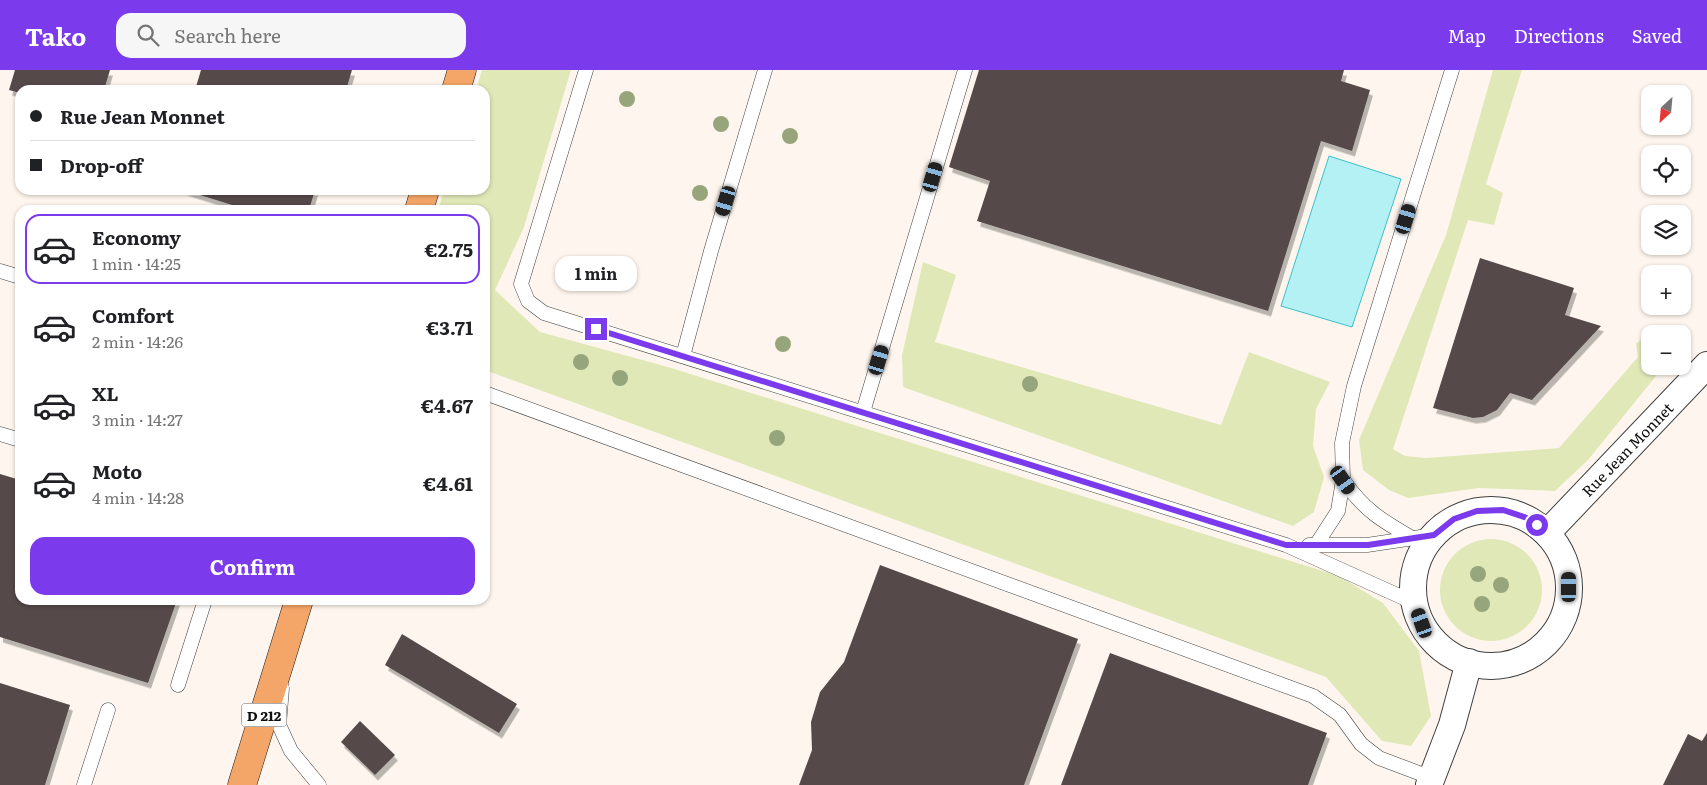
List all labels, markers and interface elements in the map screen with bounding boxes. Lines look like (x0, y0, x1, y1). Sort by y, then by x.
search box (116, 13, 466, 58)
text: Tako (25, 18, 86, 53)
icon: search (134, 21, 162, 49)
text: Search here (174, 21, 281, 49)
text: Map (1448, 22, 1486, 49)
text: Directions (1514, 22, 1604, 49)
text: Saved (1632, 22, 1682, 49)
north arrow (1641, 85, 1691, 135)
map controls (1641, 85, 1691, 375)
text: Rue Jean Monnet (60, 102, 225, 130)
button: locate (1641, 145, 1691, 195)
text: Drop-off (60, 151, 143, 179)
car (921, 161, 944, 193)
car (714, 184, 737, 218)
car (1394, 202, 1417, 236)
button: layers (1641, 205, 1691, 255)
text: Economy (92, 223, 181, 251)
icon: car (32, 227, 77, 272)
text: €2.75 (424, 235, 473, 263)
text: 1 min · 14:25 (92, 251, 181, 275)
callout: 1 min (555, 256, 637, 292)
text: 1 min (575, 261, 617, 285)
button: + (1641, 265, 1691, 315)
text: Comfort (92, 301, 174, 329)
icon: car (32, 305, 77, 350)
text: €3.71 (426, 313, 473, 341)
route end (585, 318, 607, 340)
button: − (1641, 325, 1691, 375)
text: 2 min · 14:26 (92, 329, 183, 353)
car (867, 343, 890, 377)
text: XL (92, 379, 119, 407)
icon: car (32, 383, 77, 428)
text: €4.67 (421, 391, 473, 419)
street label: Rue Jean Monnet (1576, 397, 1678, 501)
text: 3 min · 14:27 (92, 407, 183, 431)
text: Moto (92, 457, 142, 485)
icon: car (32, 461, 77, 506)
car (1328, 463, 1357, 497)
text: €4.61 (423, 469, 473, 497)
text: 4 min · 14:28 (92, 485, 184, 509)
route start (1526, 514, 1548, 536)
button: Confirm (30, 537, 475, 595)
car (1561, 572, 1576, 602)
car (1409, 606, 1434, 640)
road number: D 212 (242, 704, 286, 726)

